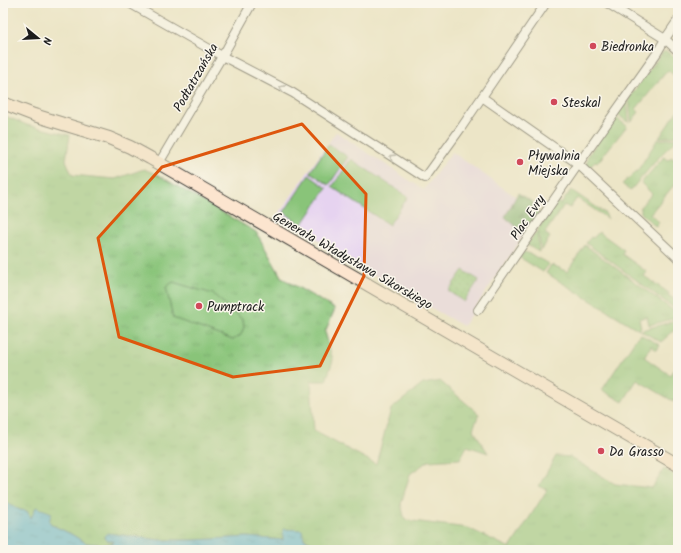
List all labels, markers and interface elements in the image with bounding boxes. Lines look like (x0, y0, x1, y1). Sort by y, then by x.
north arrow (18, 18, 58, 58)
text: N (37, 35, 56, 47)
place label: Biedronka (601, 37, 654, 58)
street label: Podtatrzańska (168, 39, 224, 116)
marker: Biedronka (588, 41, 598, 51)
one-way arrow (279, 85, 287, 92)
place label: Steskal (562, 93, 601, 114)
marker: Steskal (549, 97, 559, 107)
place label: Pływalnia Miejska (528, 146, 580, 182)
one-way arrow (389, 154, 396, 162)
marker: Pływalnia Miejska (515, 157, 525, 167)
street label: Plac Evry (505, 190, 552, 245)
street label: Generała Władysława Sikorskiego (268, 207, 436, 316)
place label: Pumptrack (207, 297, 265, 318)
marker: Pumptrack (194, 301, 204, 311)
place label: Da Grasso (609, 442, 664, 463)
marker: Da Grasso (596, 446, 606, 456)

